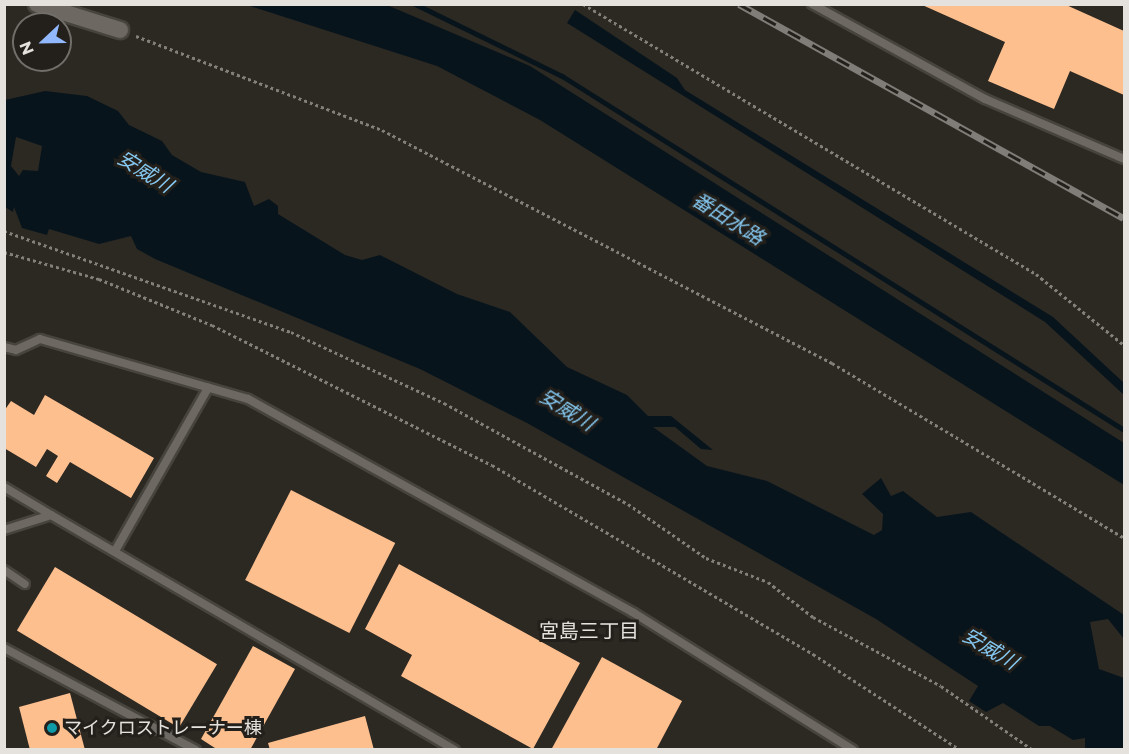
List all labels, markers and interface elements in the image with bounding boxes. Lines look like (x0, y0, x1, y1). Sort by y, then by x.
north arrow (12, 12, 72, 72)
text: N (15, 39, 38, 58)
water label: 安威川 (113, 146, 177, 198)
water label: 番田水路 (688, 188, 768, 250)
water label: 安威川 (535, 384, 599, 436)
district label: 宮島三丁目 (539, 619, 639, 643)
water label: 安威川 (958, 623, 1022, 675)
place label: マイクロストレーナー棟 (64, 717, 262, 739)
marker: マイクロストレーナー棟 (45, 721, 59, 735)

